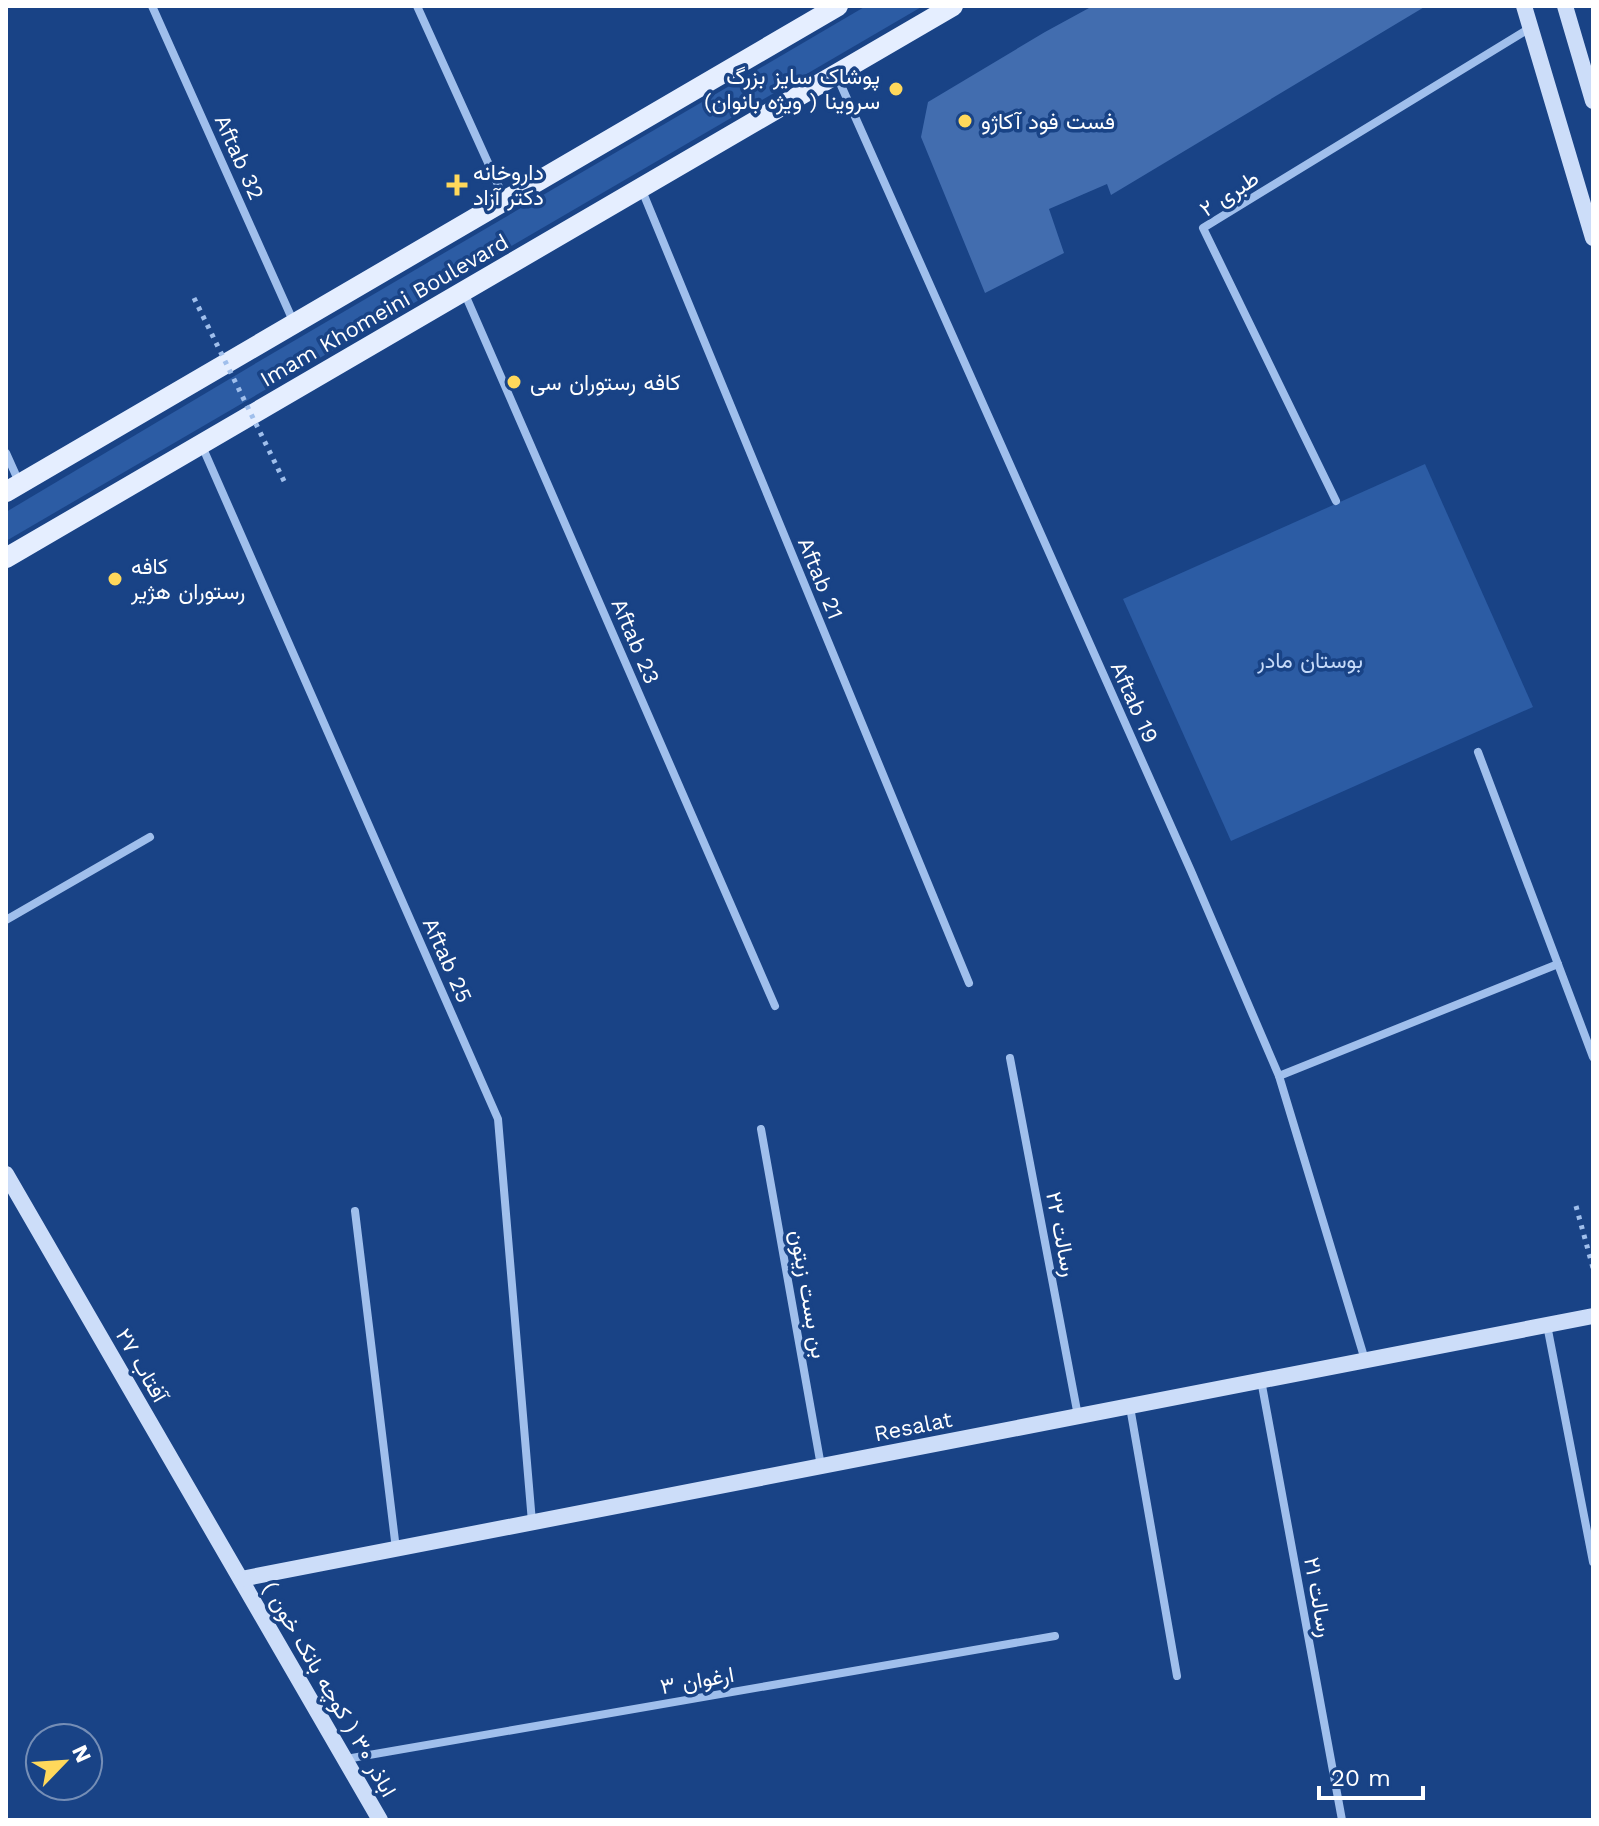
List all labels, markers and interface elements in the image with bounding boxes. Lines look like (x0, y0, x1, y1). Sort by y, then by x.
place label: پوشاک سایز بزرگ سروینا ( ویژه بانوان) (704, 64, 880, 115)
marker: پوشاک سایز بزرگ سروینا ( ویژه بانوان) (887, 80, 905, 98)
place label: فست فود آکاژو (981, 109, 1115, 135)
street label: Aftab 32 (210, 111, 269, 203)
marker: فست فود آکاژو (956, 112, 974, 130)
place label: داروخانه دکتر آزاد (473, 160, 544, 211)
street label: طبری ۲ (1195, 165, 1264, 222)
marker: داروخانه دکتر آزاد (448, 176, 466, 194)
street label: Imam Khomeini Boulevard (256, 229, 513, 392)
place label: کافه رستوران سی (530, 370, 681, 396)
marker: کافه رستوران سی (505, 373, 523, 391)
street label: Aftab 21 (793, 534, 848, 623)
place label: کافه رستوران هژیر (130, 554, 245, 605)
marker: کافه رستوران هژیر (106, 570, 124, 588)
street label: Aftab 23 (606, 595, 665, 688)
park label: بوستان مادر (1256, 648, 1363, 674)
street label: Aftab 19 (1106, 658, 1164, 747)
street label: Aftab 25 (418, 914, 477, 1006)
street label: رسالت ۲۲ (1040, 1189, 1082, 1279)
street label: بن بست زیتون (784, 1228, 832, 1360)
street label: آفتاب ۲۷ (111, 1324, 173, 1408)
street label: Resalat (872, 1407, 954, 1446)
street label: رسالت ۲۱ (1298, 1555, 1338, 1639)
street label: اباذر ۳۰ ( کوچه بانک خون ) (256, 1577, 401, 1802)
street label: ارغوان ۳ (658, 1662, 736, 1700)
north arrow (24, 1722, 104, 1802)
text: N (67, 1741, 96, 1766)
scale bar (1319, 1750, 1423, 1800)
text: 20 m (1331, 1764, 1391, 1792)

